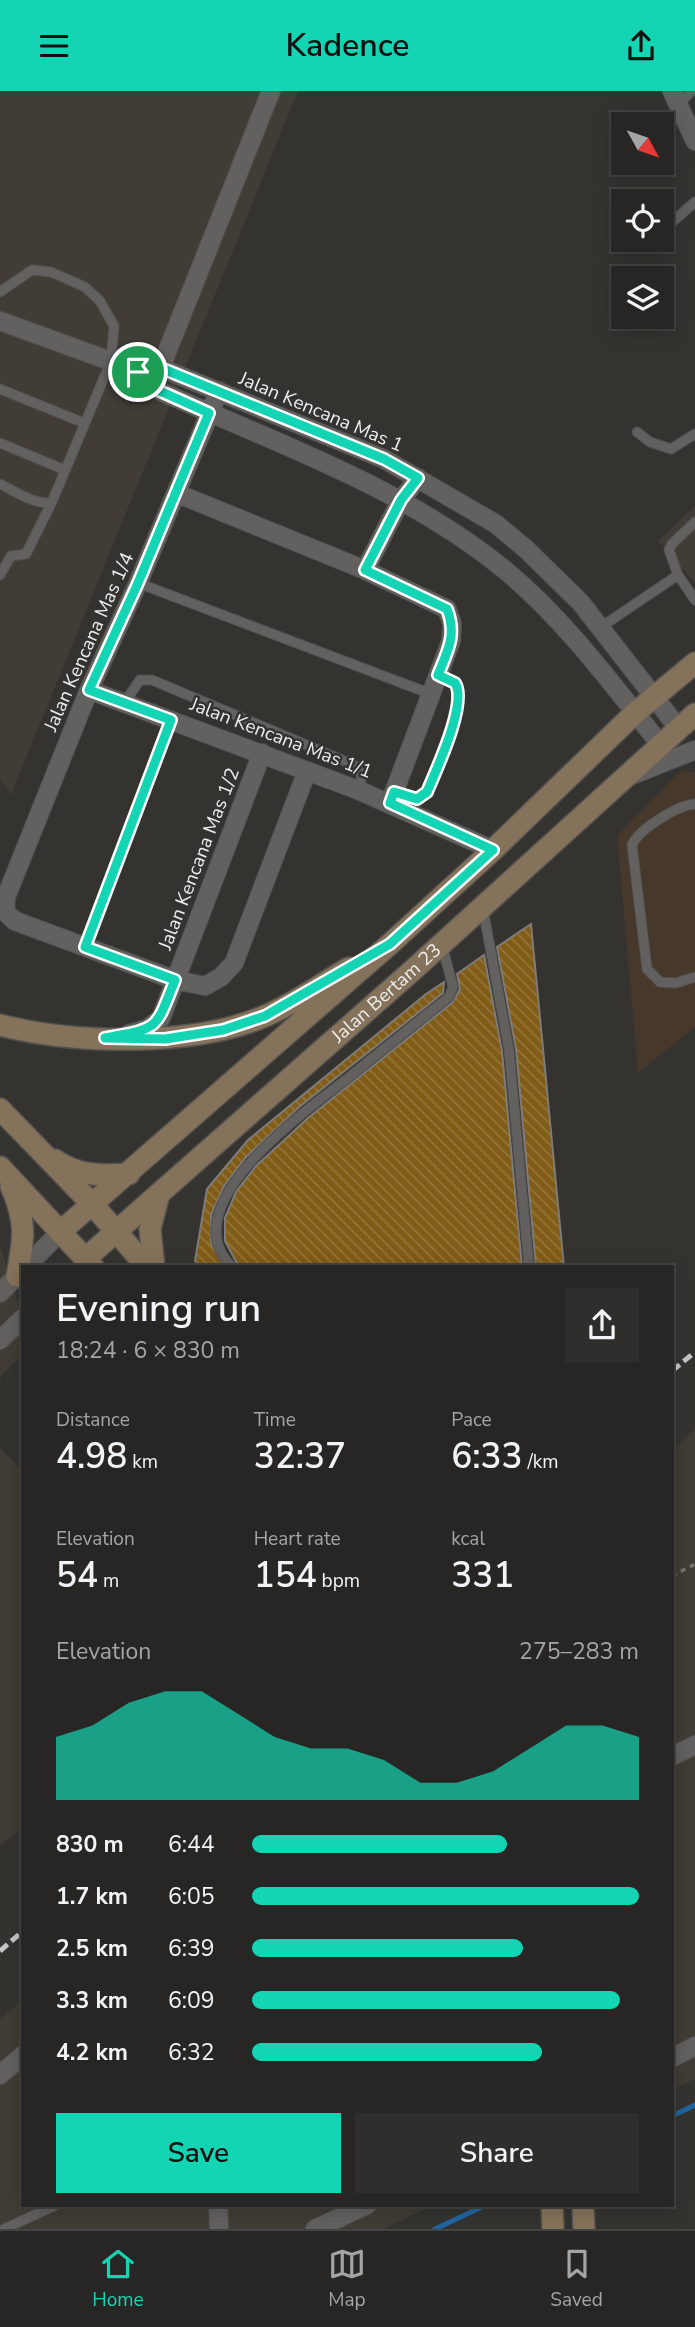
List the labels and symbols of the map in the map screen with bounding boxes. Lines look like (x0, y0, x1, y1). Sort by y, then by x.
north arrow (611, 112, 674, 175)
pin (108, 342, 168, 402)
street label: Jalan Kencana Mas 1 (234, 365, 407, 458)
street label: Jalan Kencana Mas 1/4 (37, 548, 140, 736)
street label: Jalan Kencana Mas 1/1 (185, 691, 376, 785)
street label: Jalan Kencana Mas 1/2 (152, 764, 246, 955)
street label: Jalan Bertam 23 (325, 937, 447, 1049)

